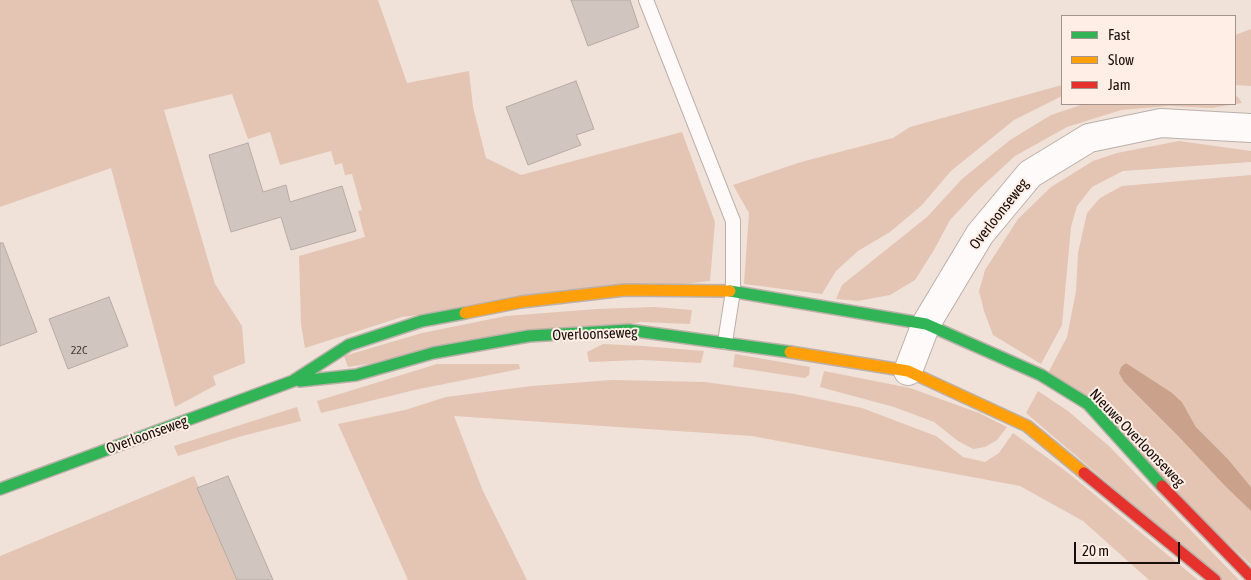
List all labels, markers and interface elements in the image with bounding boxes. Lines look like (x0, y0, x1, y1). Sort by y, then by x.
legend (1061, 15, 1236, 105)
text: Fast (1108, 26, 1130, 43)
text: Slow (1108, 51, 1134, 68)
text: Jam (1108, 76, 1131, 93)
street label: Overloonseweg (966, 175, 1032, 253)
street label: Overloonseweg (552, 324, 638, 344)
house number: 22C (71, 343, 87, 357)
street label: Nieuwe Overloonseweg (1086, 385, 1188, 491)
street label: Overloonseweg (104, 412, 190, 458)
scale bar (1076, 532, 1182, 564)
text: 20 m (1082, 542, 1109, 559)

